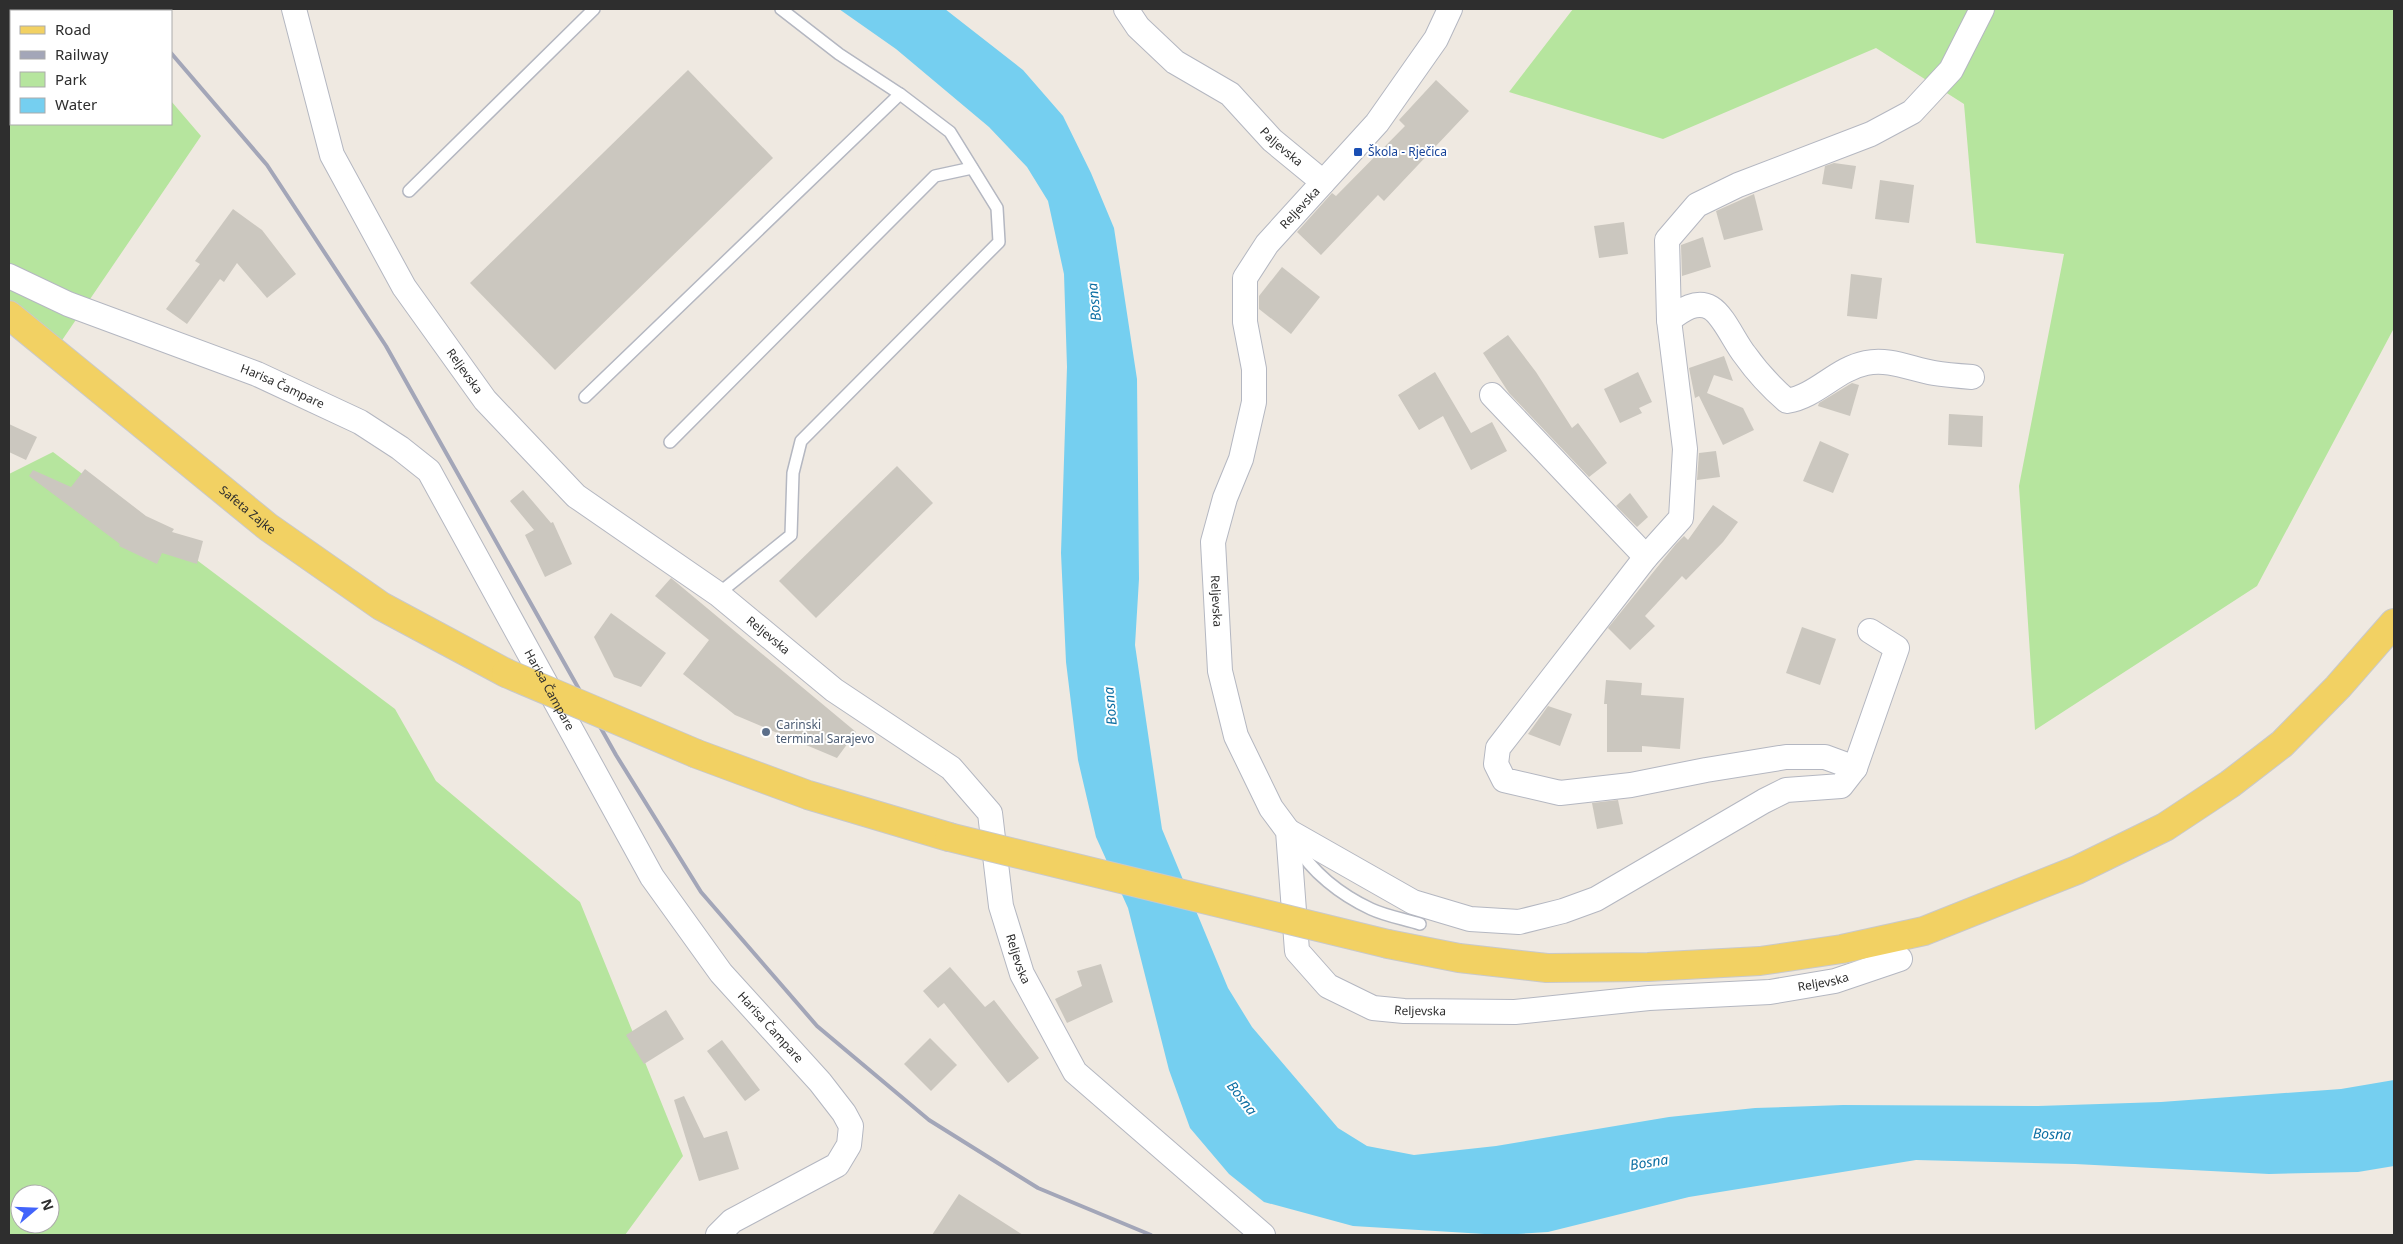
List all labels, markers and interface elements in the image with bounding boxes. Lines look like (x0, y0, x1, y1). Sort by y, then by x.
legend (10, 10, 172, 125)
text: Road (55, 19, 91, 39)
text: Railway (55, 44, 109, 64)
text: Park (55, 69, 87, 89)
text: Water (55, 94, 97, 114)
street label: Paljevska (1256, 123, 1307, 170)
place label: Škola - Rječica (1368, 143, 1447, 160)
marker: Škola - Rječica (1352, 146, 1364, 158)
street label: Reljevska (1276, 183, 1324, 232)
water label: Bosna (1082, 282, 1105, 322)
street label: Reljevska (443, 345, 487, 397)
street label: Harisa Čampare (238, 360, 328, 412)
street label: Safeta Zajke (216, 481, 279, 538)
street label: Reljevska (1207, 575, 1227, 627)
street label: Reljevska (743, 612, 794, 658)
street label: Harisa Čampare (520, 646, 579, 734)
water label: Bosna (1098, 686, 1121, 726)
place label: Carinski terminal Sarajevo (776, 716, 875, 747)
marker: Carinski terminal Sarajevo (760, 726, 772, 738)
street label: Reljevska (1002, 932, 1035, 987)
street label: Reljevska (1796, 968, 1851, 995)
street label: Harisa Čampare (734, 988, 808, 1066)
street label: Reljevska (1393, 1001, 1446, 1019)
water label: Bosna (1223, 1077, 1262, 1119)
water label: Bosna (2033, 1123, 2072, 1144)
water label: Bosna (1628, 1149, 1669, 1174)
north arrow (10, 1184, 60, 1234)
text: N (37, 1196, 59, 1213)

